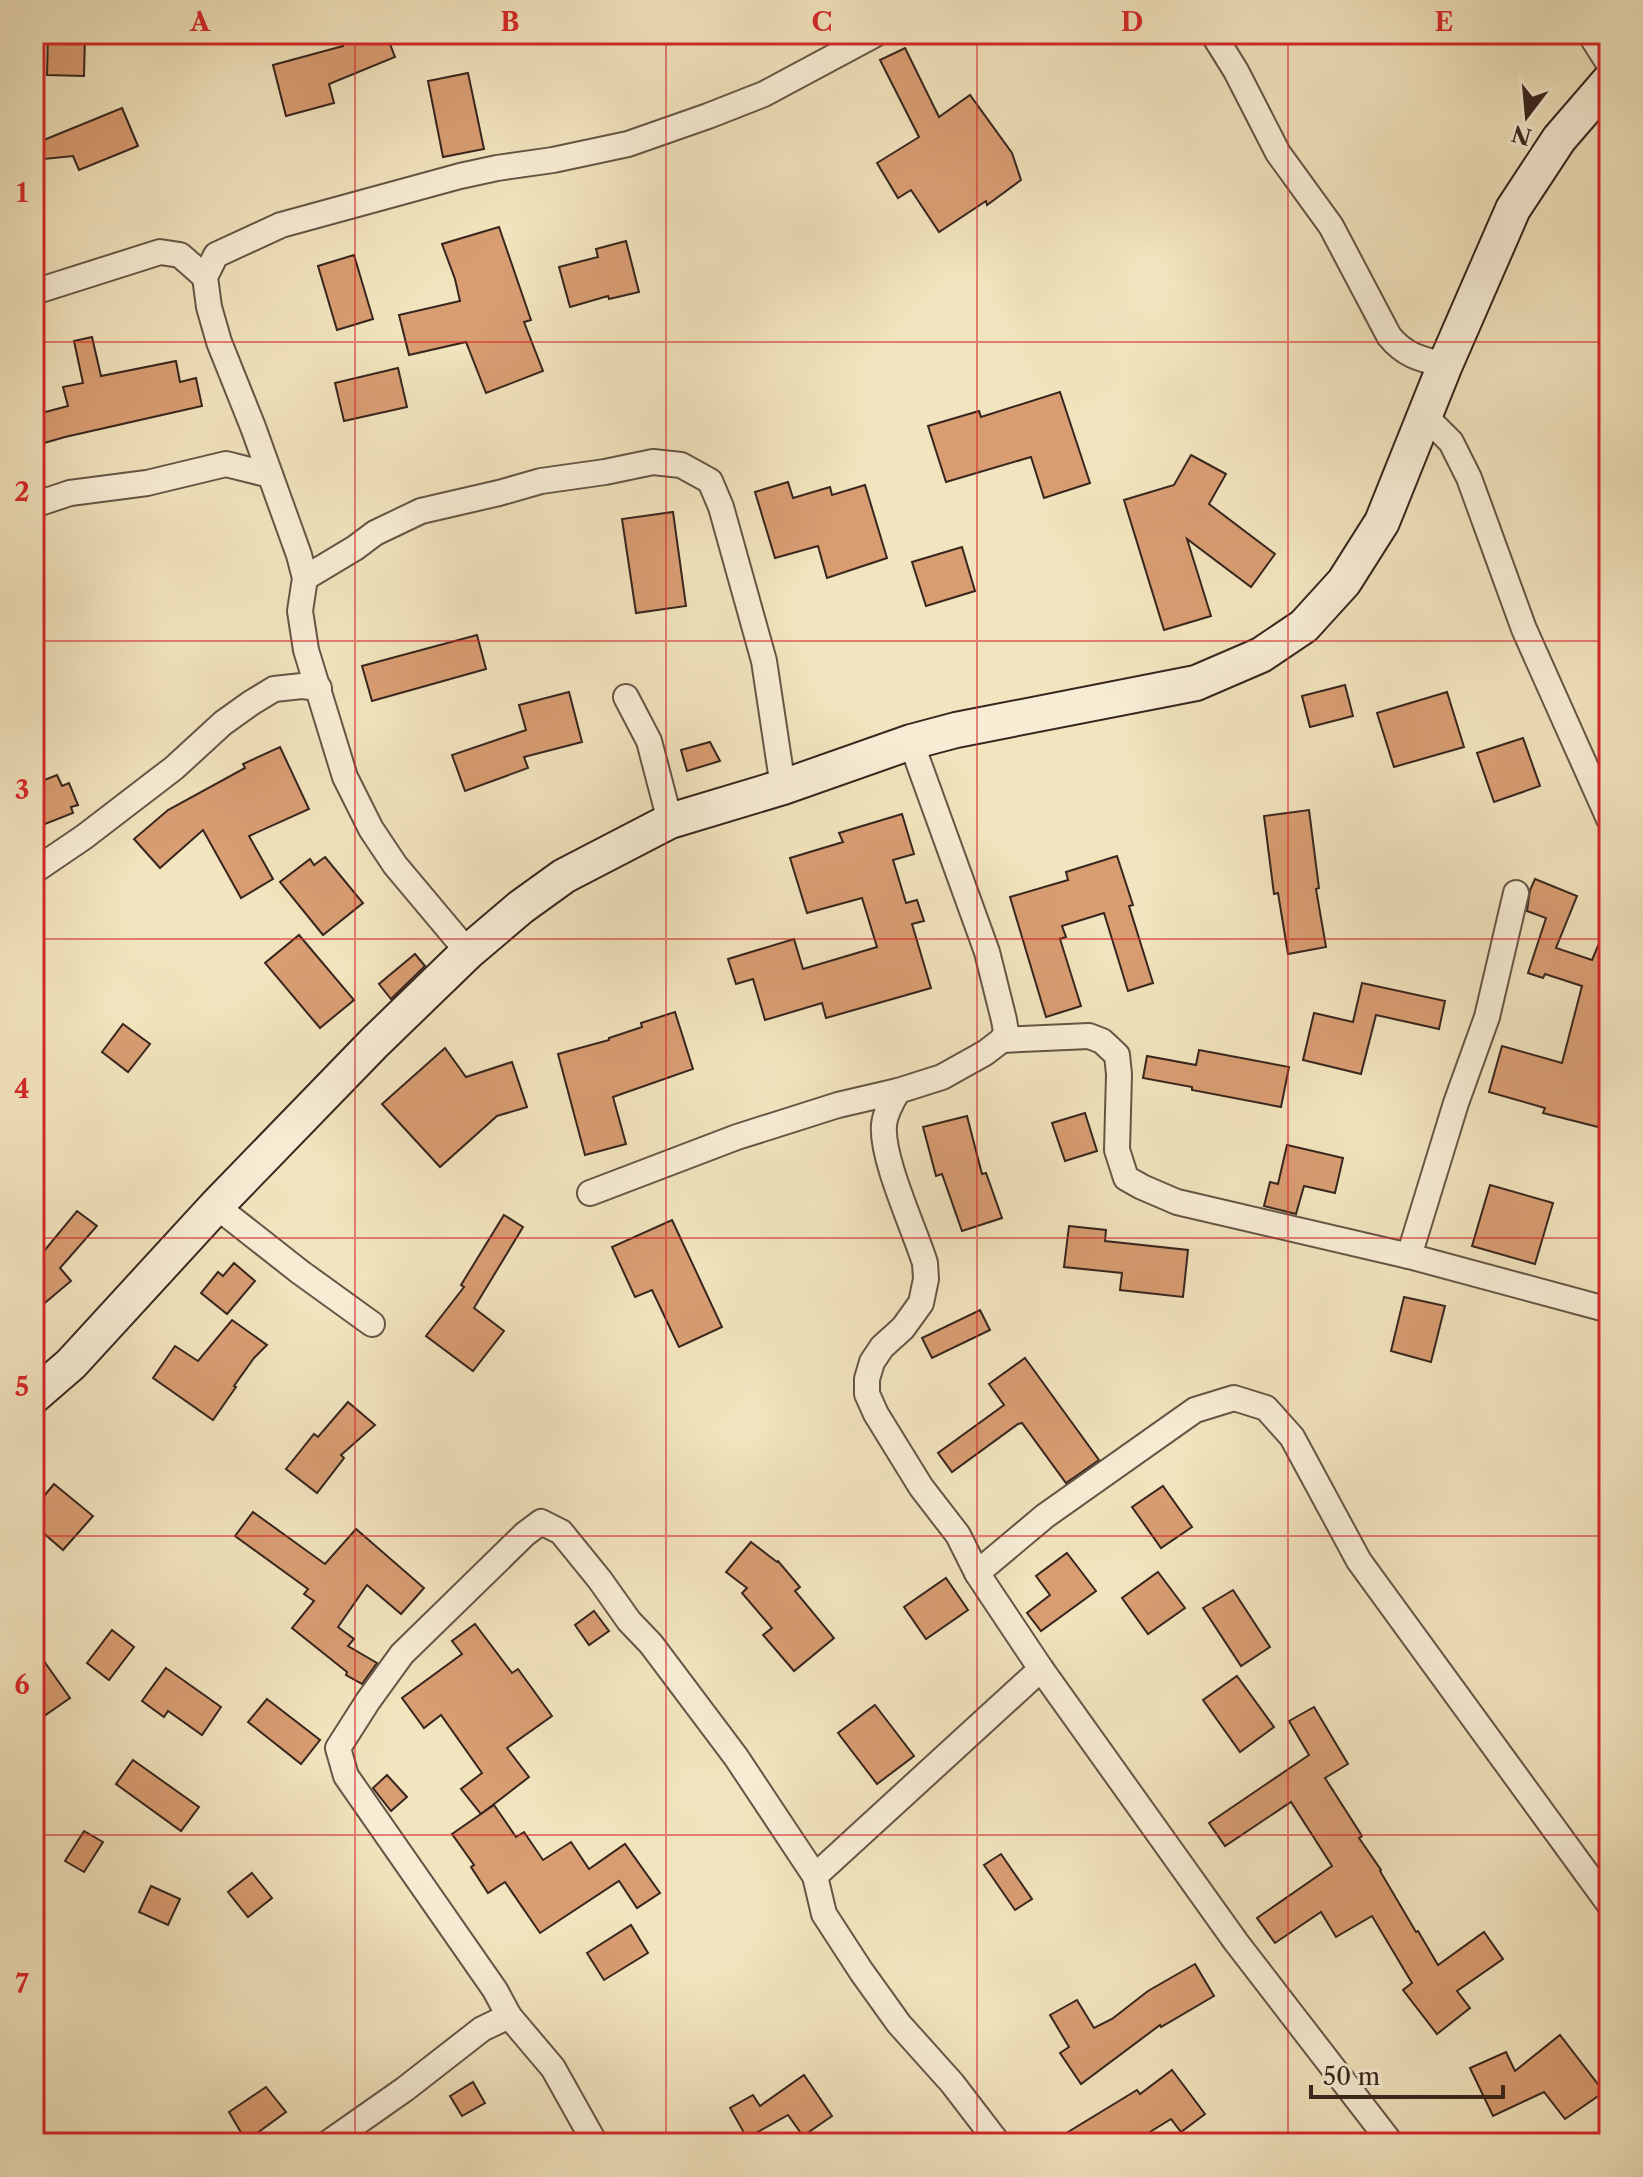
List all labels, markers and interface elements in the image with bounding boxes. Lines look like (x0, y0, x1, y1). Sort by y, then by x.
text: A (189, 6, 211, 38)
text: B (500, 6, 520, 38)
text: C (812, 6, 832, 38)
text: D (1121, 6, 1143, 38)
text: E (1435, 6, 1453, 38)
north arrow (1487, 76, 1567, 156)
text: N (1509, 119, 1535, 150)
text: 1 (16, 177, 28, 209)
text: 2 (14, 476, 30, 508)
text: 3 (15, 774, 29, 806)
text: 4 (14, 1073, 30, 1105)
text: 5 (15, 1371, 29, 1403)
text: 6 (14, 1669, 30, 1701)
text: 7 (15, 1968, 29, 2000)
scale bar (1311, 2049, 1503, 2099)
text: 50 m (1323, 2062, 1380, 2091)

